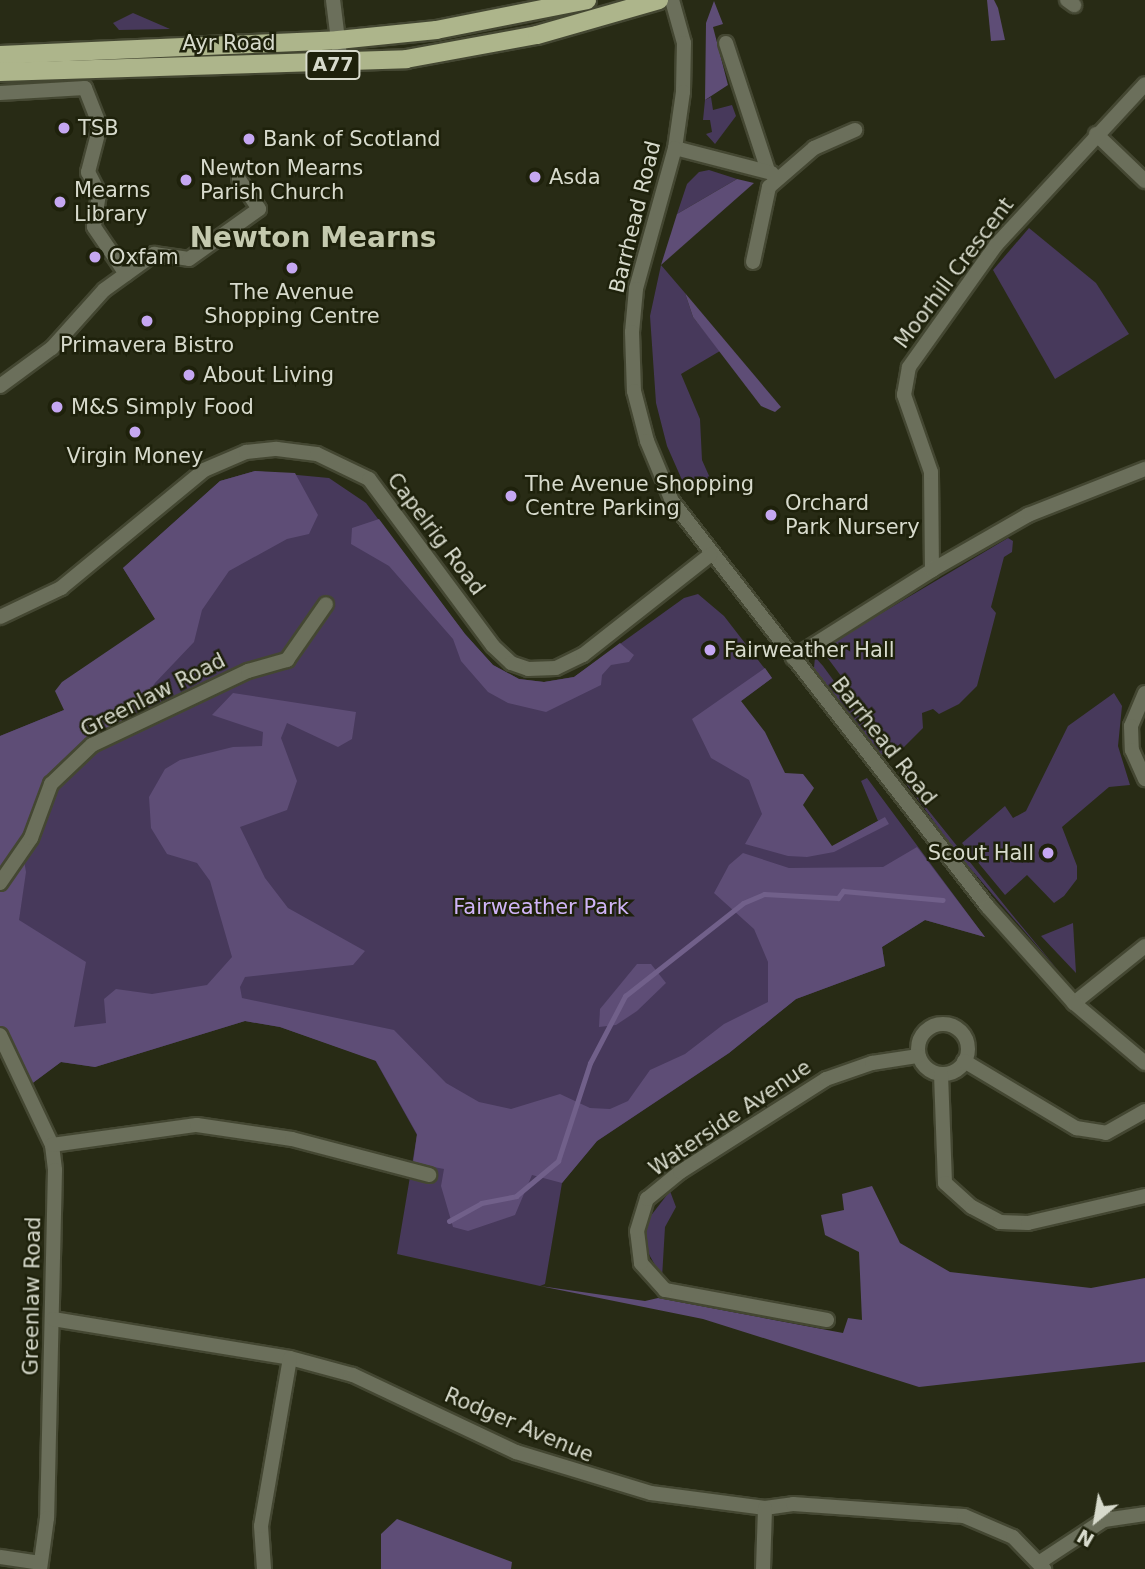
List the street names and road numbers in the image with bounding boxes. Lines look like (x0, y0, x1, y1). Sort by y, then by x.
street label: Ayr Road (182, 30, 276, 56)
road number: A77 (305, 50, 361, 80)
street label: Barrhead Road (604, 138, 666, 296)
street label: Moorhill Crescent (889, 193, 1019, 353)
street label: Capelrig Road (382, 468, 490, 600)
street label: Greenlaw Road (77, 648, 229, 742)
street label: Barrhead Road (826, 672, 942, 810)
street label: Waterside Avenue (644, 1054, 816, 1182)
street label: Greenlaw Road (18, 1216, 46, 1376)
street label: Rodger Avenue (441, 1382, 597, 1468)

